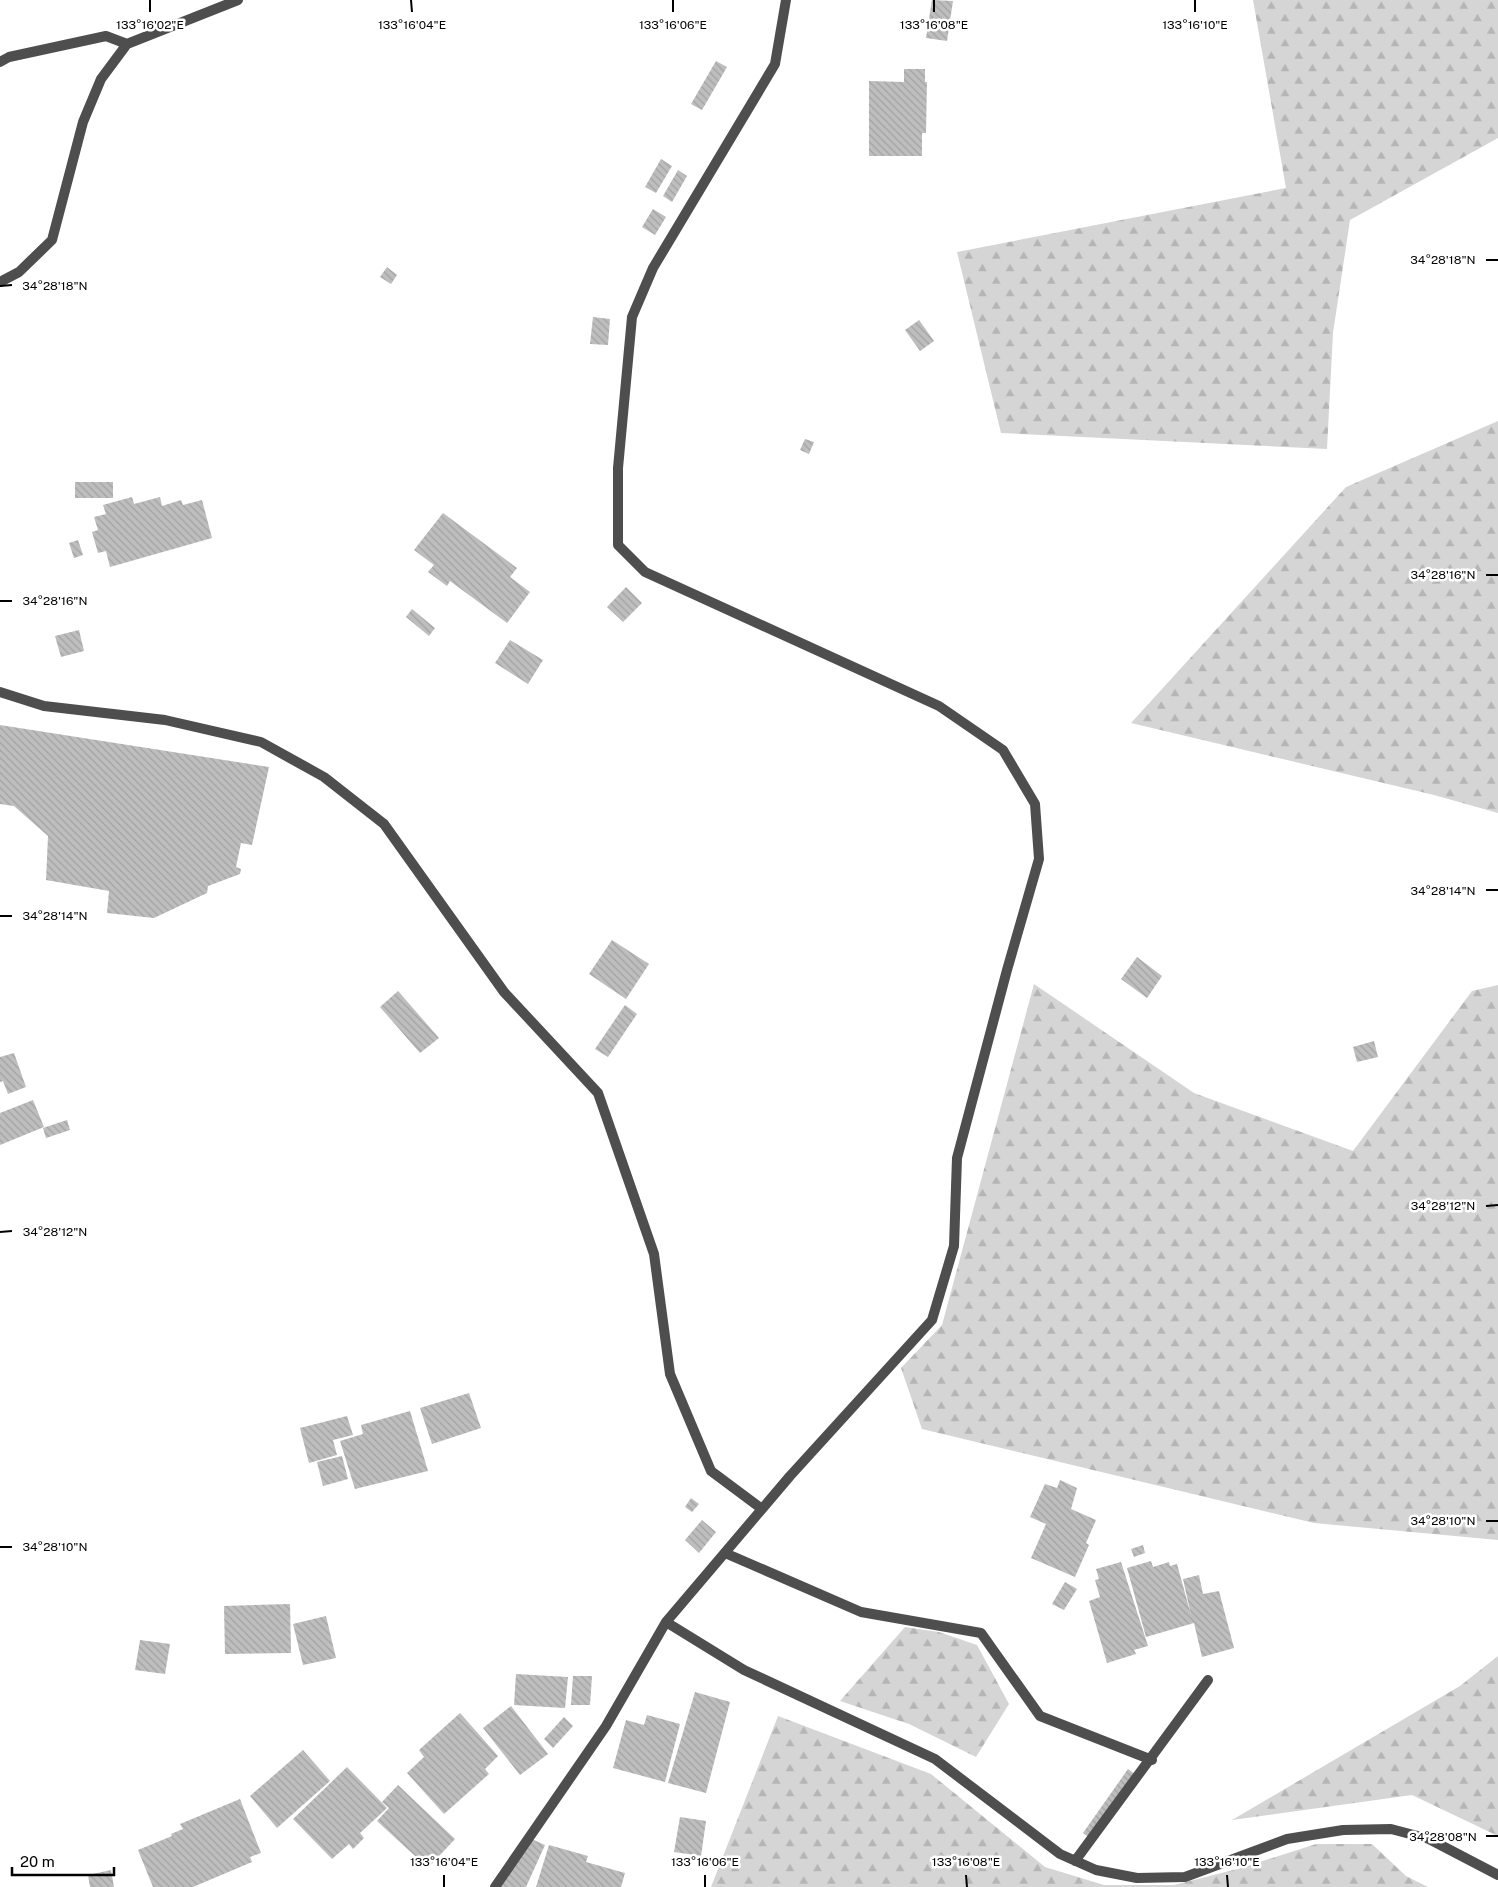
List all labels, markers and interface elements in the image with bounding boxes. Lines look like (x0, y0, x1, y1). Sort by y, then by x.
text: 133°16'02"E (116, 18, 184, 32)
text: 133°16'04"E (378, 18, 446, 32)
text: 133°16'06"E (639, 18, 707, 32)
text: 133°16'08"E (900, 18, 968, 32)
text: 133°16'10"E (1162, 18, 1228, 32)
text: 34°28'18"N (1410, 253, 1476, 267)
text: 34°28'18"N (22, 279, 88, 293)
text: 34°28'16"N (1410, 568, 1476, 582)
text: 34°28'16"N (22, 594, 88, 608)
text: 34°28'14"N (1410, 884, 1476, 898)
text: 34°28'14"N (22, 909, 88, 923)
text: 34°28'12"N (1411, 1199, 1475, 1213)
text: 34°28'12"N (23, 1225, 87, 1239)
text: 34°28'10"N (1411, 1514, 1475, 1528)
text: 34°28'10"N (23, 1540, 87, 1554)
text: 34°28'08"N (1409, 1830, 1477, 1844)
scale bar (12, 1844, 115, 1876)
text: 20 m (20, 1853, 55, 1870)
text: 133°16'04"E (410, 1855, 478, 1869)
text: 133°16'06"E (671, 1855, 739, 1869)
text: 133°16'08"E (932, 1855, 1000, 1869)
text: 133°16'10"E (1194, 1855, 1260, 1869)

